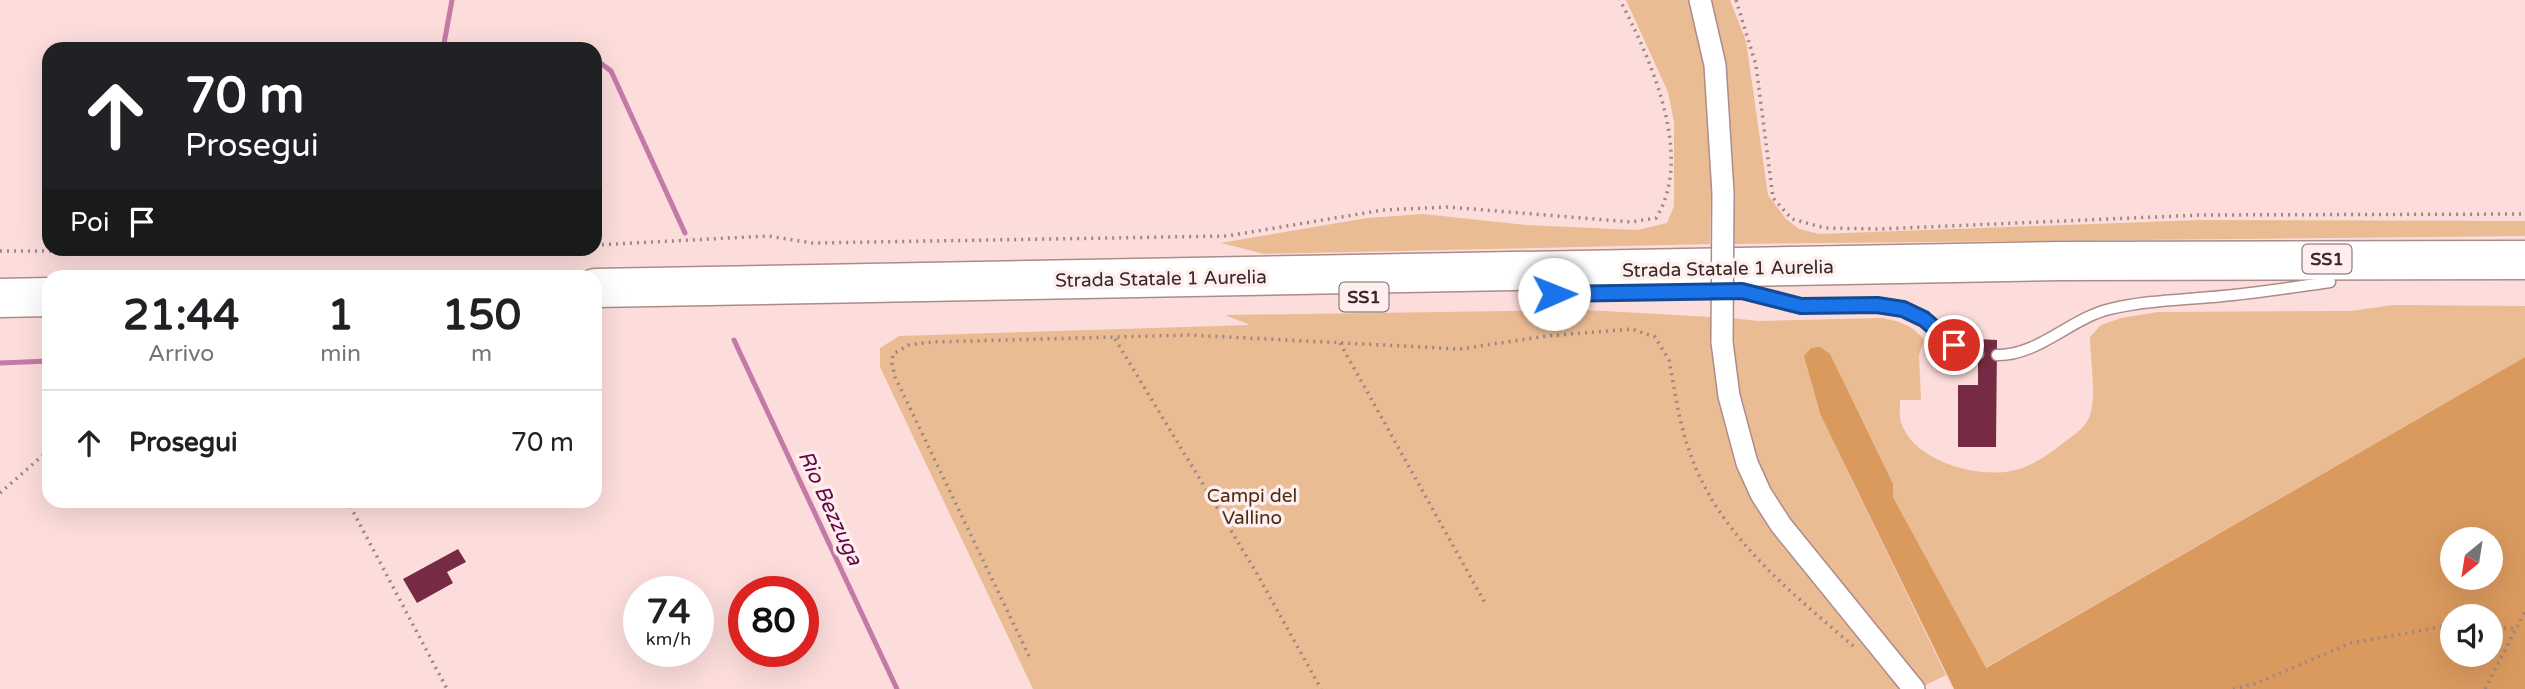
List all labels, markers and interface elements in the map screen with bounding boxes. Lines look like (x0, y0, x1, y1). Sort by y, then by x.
text: 70 m (185, 67, 304, 126)
icon: ahead (70, 70, 161, 161)
text: Prosegui (185, 127, 319, 165)
icon: arrive (123, 203, 161, 241)
text: Poi (70, 207, 109, 238)
road number: SS1 (2302, 244, 2352, 274)
street label: Strada Statale 1 Aurelia (1622, 256, 1834, 282)
position arrow (1517, 257, 1591, 331)
street label: Strada Statale 1 Aurelia (1055, 266, 1267, 292)
road number: SS1 (1340, 282, 1388, 312)
text: 21:44 (123, 290, 239, 341)
text: 1 (327, 290, 354, 341)
text: 150 (442, 290, 521, 341)
pin (1924, 315, 1984, 375)
icon: arrive (1935, 326, 1973, 364)
text: Arrivo (148, 340, 214, 368)
text: min (320, 340, 361, 368)
text: m (471, 340, 492, 368)
icon: ahead (70, 424, 108, 462)
text: Prosegui (129, 427, 238, 458)
text: 70 m (511, 427, 574, 458)
water label: Rio Bezzuga (793, 447, 868, 570)
park label: Campi del Vallino (1207, 485, 1297, 529)
north arrow (2440, 527, 2502, 590)
map controls (2440, 527, 2503, 667)
speed limit sign: 80 (728, 576, 819, 667)
text: 74 (647, 591, 690, 633)
button: sound (2440, 604, 2503, 667)
text: km/h (646, 628, 691, 650)

